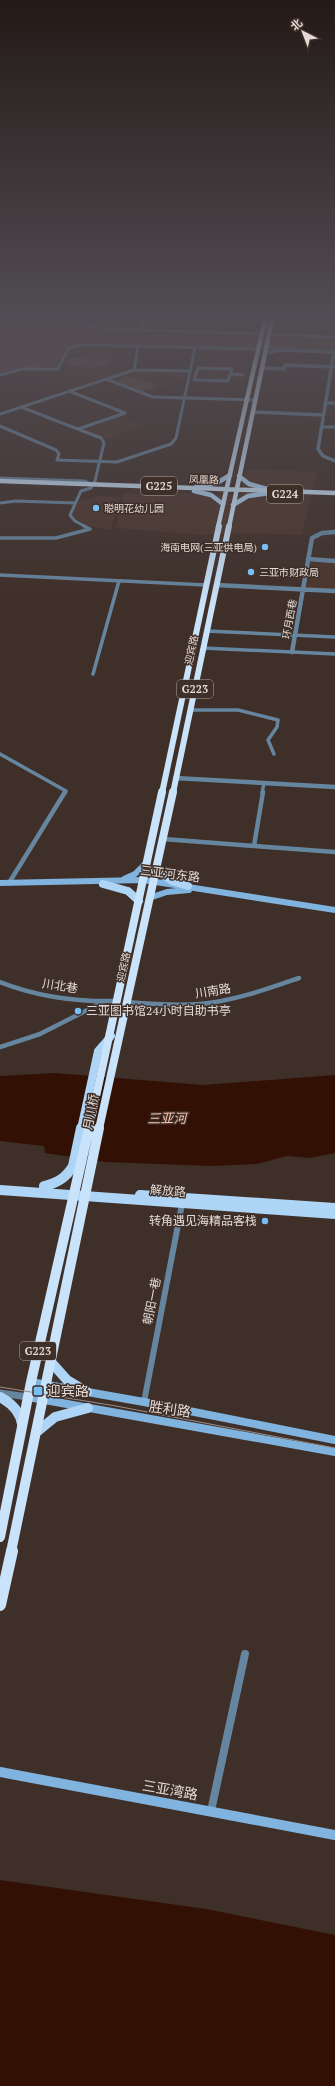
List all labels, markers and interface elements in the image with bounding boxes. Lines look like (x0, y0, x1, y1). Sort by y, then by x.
north arrow (283, 12, 323, 52)
text: 北 (288, 16, 305, 33)
street label: 凤凰路 (189, 472, 219, 487)
road number: G225 (141, 477, 177, 495)
road number: G224 (267, 485, 303, 503)
place label: 聪明花幼儿园 (104, 502, 164, 515)
marker: 聪明花幼儿园 (91, 503, 101, 513)
place label: 海南电网(三亚供电局) (160, 541, 257, 554)
marker: 海南电网(三亚供电局) (260, 542, 270, 552)
place label: 三亚市财政局 (259, 566, 319, 579)
marker: 三亚市财政局 (246, 567, 256, 577)
street label: 环月西巷 (280, 598, 299, 640)
street label: 迎宾路 (182, 634, 201, 666)
road number: G223 (177, 680, 213, 698)
street label: 三亚河东路 (139, 862, 201, 885)
street label: 迎宾路 (114, 951, 133, 983)
street label: 川北巷 (41, 975, 79, 996)
street label: 川南路 (194, 980, 232, 1001)
place label: 三亚图书馆24小时自助书亭 (86, 1003, 231, 1018)
marker: 三亚图书馆24小时自助书亭 (73, 1006, 83, 1016)
street label: 月川桥 (80, 1093, 101, 1131)
water label: 三亚河 (147, 1109, 190, 1127)
street label: 解放路 (150, 1182, 187, 1199)
place label: 转角遇见海精品客栈 (149, 1213, 257, 1228)
marker: 转角遇见海精品客栈 (260, 1216, 270, 1226)
street label: 朝阳一巷 (140, 1276, 163, 1326)
road number: G223 (20, 1342, 56, 1360)
place label: 迎宾路 (47, 1381, 89, 1400)
marker: 迎宾路 (32, 1385, 44, 1397)
street label: 胜利路 (148, 1396, 192, 1421)
street label: 三亚湾路 (141, 1775, 199, 1804)

